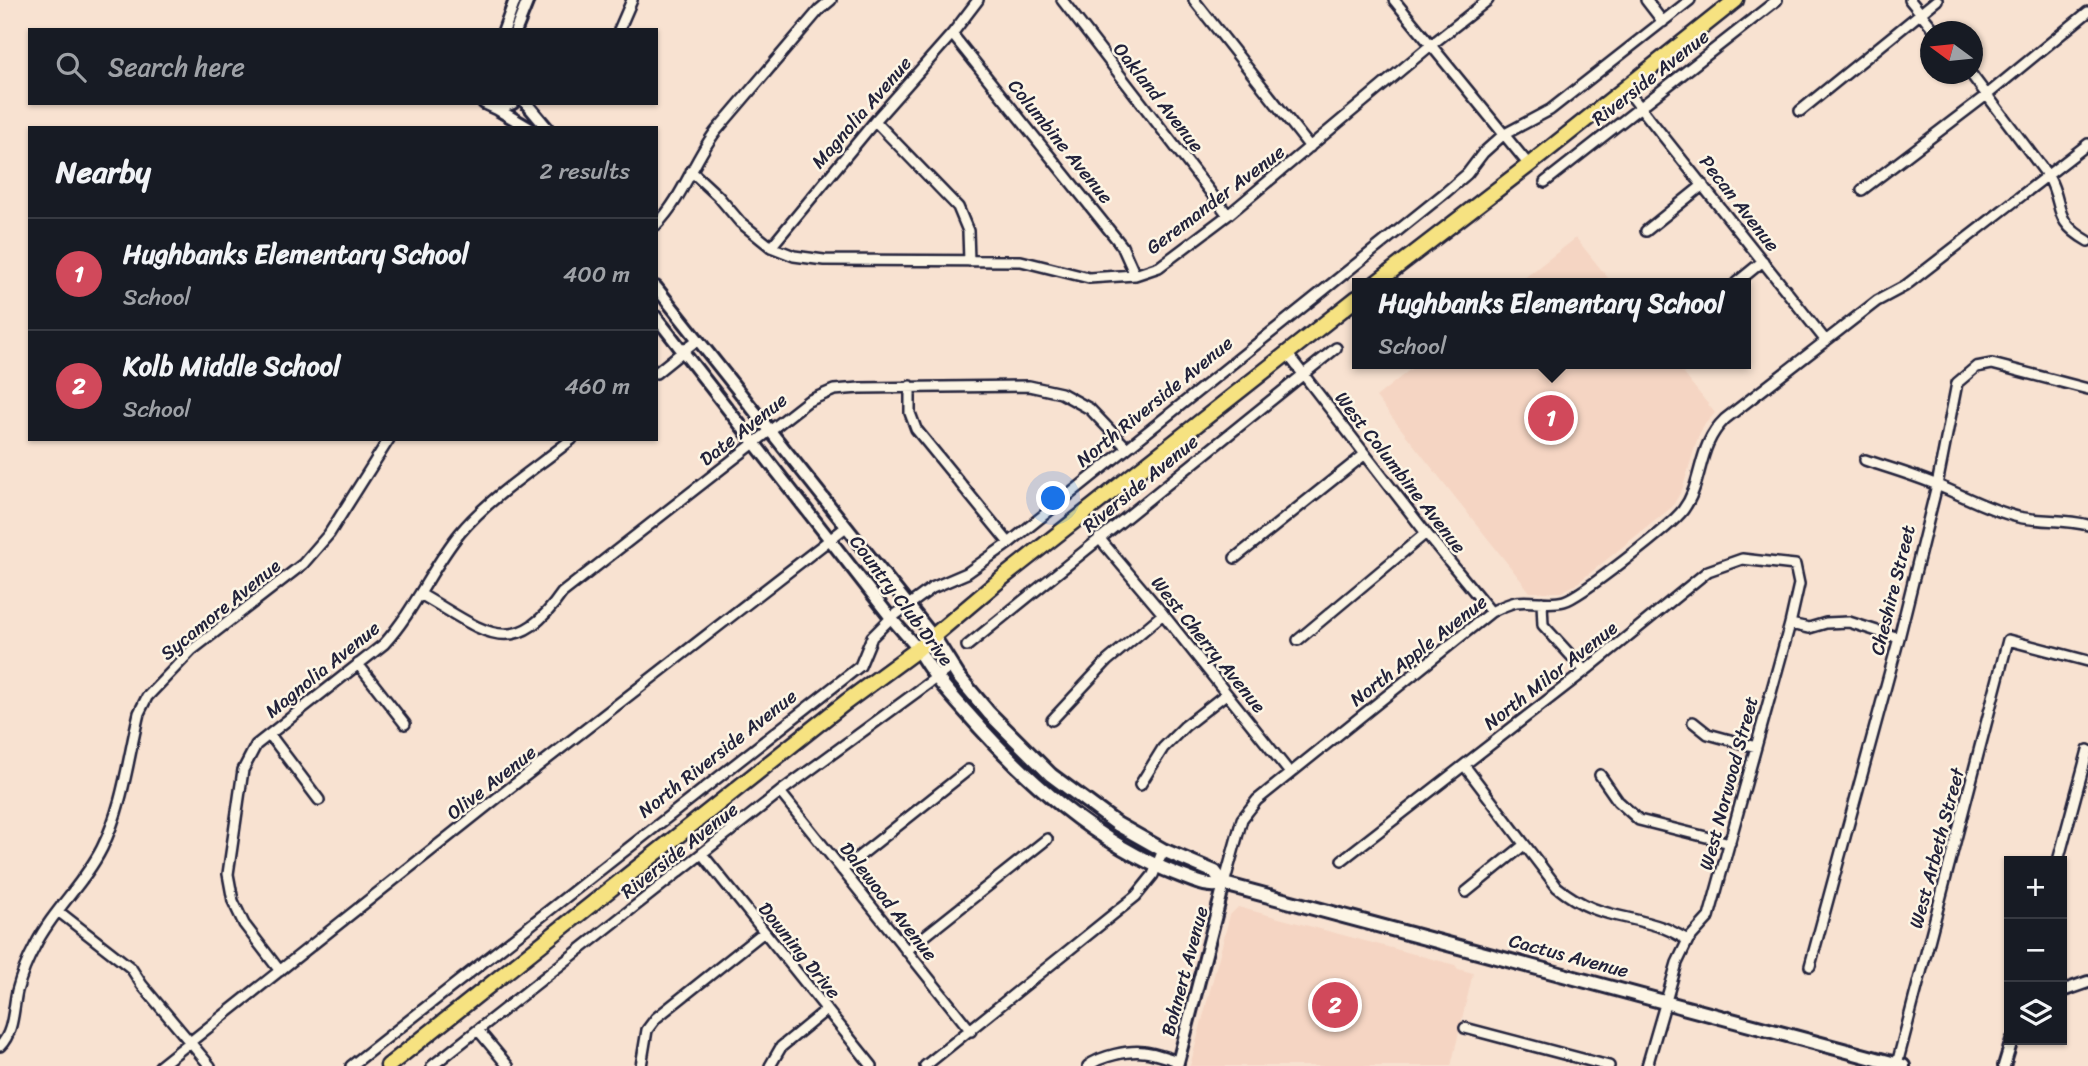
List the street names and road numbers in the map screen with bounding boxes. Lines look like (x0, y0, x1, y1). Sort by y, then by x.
street label: Riverside Avenue (1584, 20, 1717, 134)
street label: Oakland Avenue (1105, 35, 1213, 160)
street label: Magnolia Avenue (803, 48, 920, 176)
street label: Columbine Avenue (1000, 71, 1122, 211)
street label: Geremander Avenue (1139, 136, 1292, 263)
street label: Pecan Avenue (1691, 147, 1789, 259)
street label: North Riverside Avenue (1068, 327, 1241, 476)
street label: Date Avenue (692, 384, 795, 475)
street label: West Columbine Avenue (1326, 384, 1475, 561)
street label: Riverside Avenue (1075, 426, 1206, 541)
street label: Cheshire Street (1860, 521, 1925, 659)
street label: Country Club Drive (841, 527, 962, 673)
street label: Sycamore Avenue (153, 550, 288, 669)
street label: West Cherry Avenue (1143, 568, 1275, 720)
street label: North Apple Avenue (1342, 586, 1495, 715)
street label: Magnolia Avenue (257, 612, 388, 727)
street label: North Milor Avenue (1476, 612, 1625, 739)
street label: North Riverside Avenue (630, 680, 804, 826)
street label: West Norwood Street (1689, 692, 1768, 874)
street label: Olive Avenue (439, 736, 544, 828)
street label: West Arbeth Street (1899, 763, 1974, 932)
street label: Riverside Avenue (613, 793, 746, 907)
street label: Dalewood Avenue (831, 834, 946, 969)
street label: Downing Drive (750, 894, 850, 1007)
street label: Bohnert Avenue (1151, 902, 1218, 1040)
street label: Cactus Avenue (1505, 924, 1633, 987)

